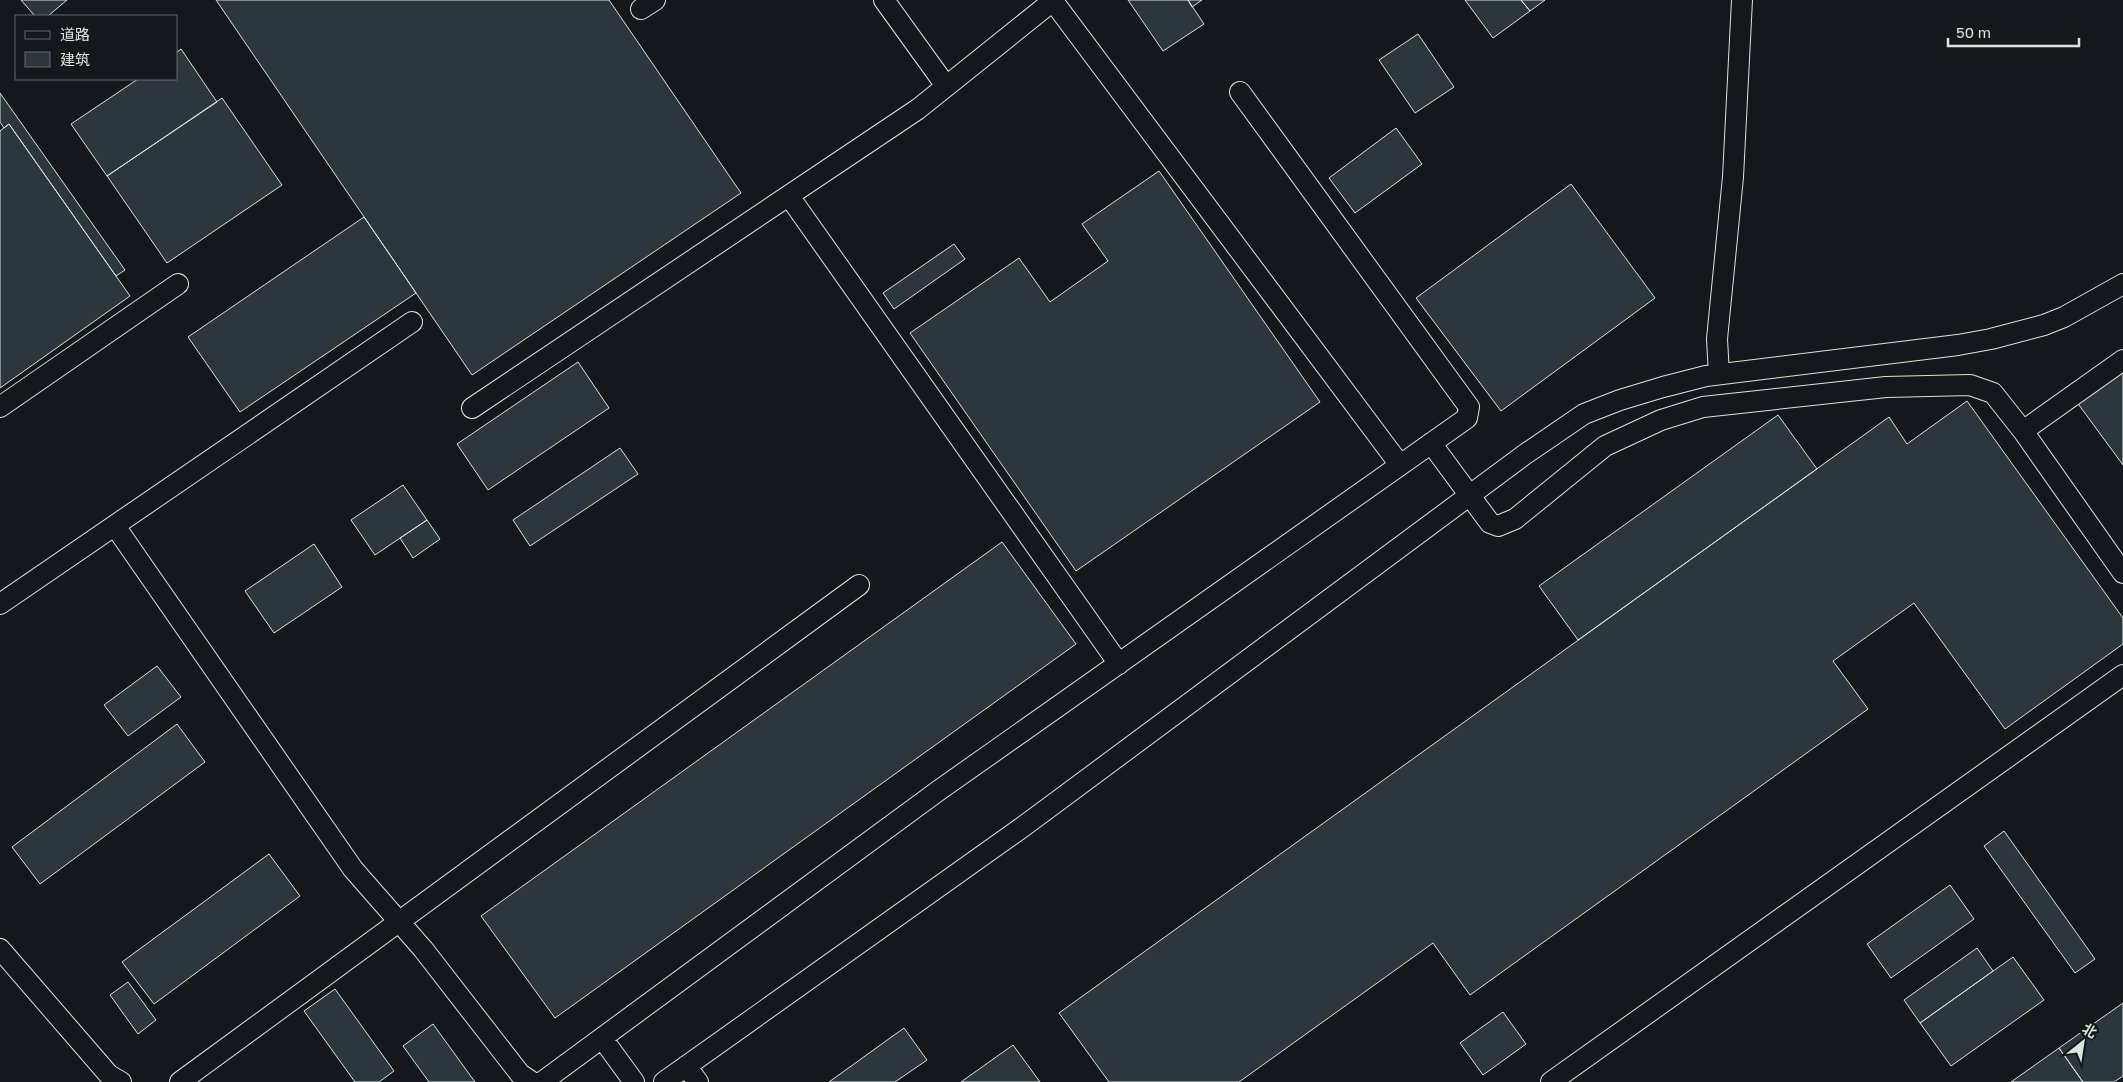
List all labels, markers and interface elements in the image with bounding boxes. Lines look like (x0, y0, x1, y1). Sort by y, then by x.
legend (15, 15, 178, 80)
scale bar (1948, 15, 2079, 47)
text: 50 m (1956, 23, 1991, 41)
text: 道路 (60, 25, 90, 43)
text: 建筑 (60, 50, 90, 68)
north arrow (2058, 1017, 2108, 1067)
text: 北 (2079, 1019, 2100, 1041)

